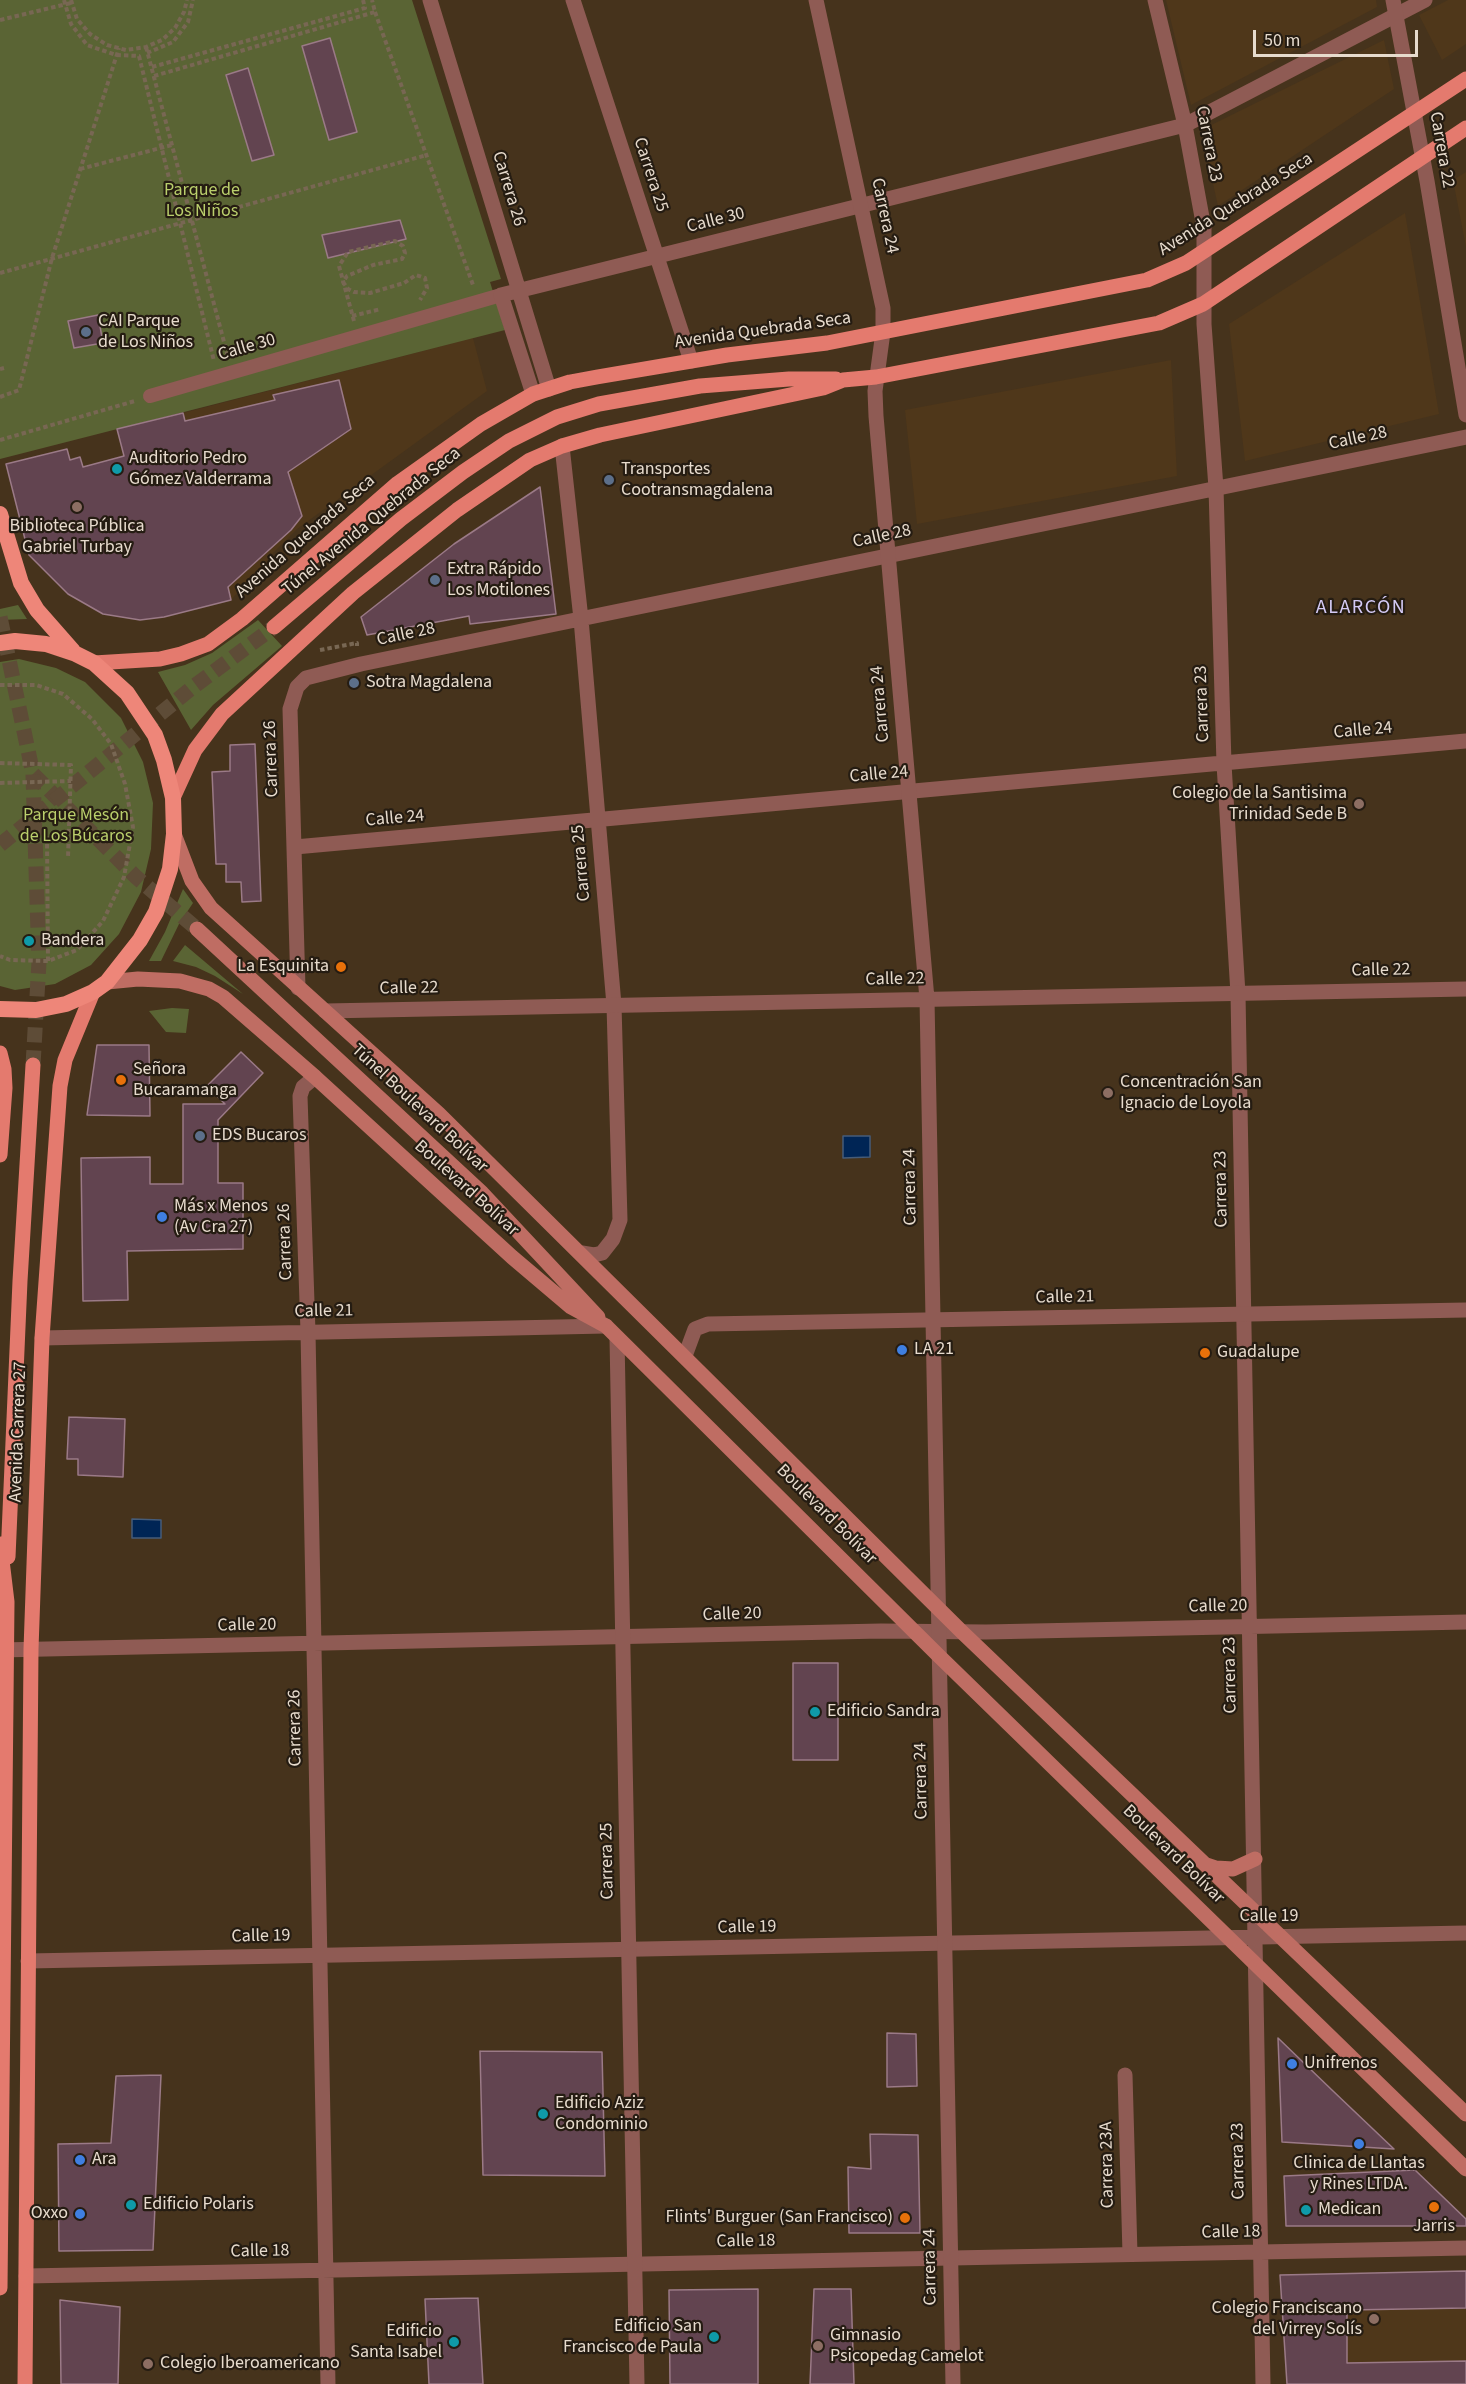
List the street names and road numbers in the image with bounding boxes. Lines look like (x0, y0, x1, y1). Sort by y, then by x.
street label: Carrera 23 (1190, 104, 1226, 184)
street label: Carrera 22 (1424, 110, 1458, 190)
street label: Carrera 25 (628, 135, 672, 215)
street label: Carrera 26 (486, 149, 530, 229)
street label: Avenida Quebrada Seca (1155, 149, 1317, 261)
street label: Carrera 24 (865, 176, 903, 256)
street label: Calle 30 (685, 203, 747, 239)
street label: Avenida Quebrada Seca (674, 308, 852, 354)
street label: Calle 30 (216, 329, 278, 367)
street label: Calle 28 (1327, 422, 1389, 456)
street label: Túnel Avenida Quebrada Seca (278, 443, 466, 601)
street label: Avenida Quebrada Seca (232, 471, 380, 603)
street label: Calle 28 (851, 520, 913, 554)
street label: Calle 28 (375, 618, 437, 652)
street label: Carrera 24 (867, 665, 895, 743)
street label: Carrera 23 (1191, 665, 1215, 743)
street label: Calle 24 (1333, 718, 1393, 744)
street label: Carrera 26 (260, 720, 284, 798)
street label: Calle 24 (849, 762, 909, 788)
street label: Calle 24 (365, 806, 425, 832)
street label: Carrera 25 (568, 824, 596, 902)
street label: Calle 22 (1351, 960, 1411, 982)
street label: Calle 22 (865, 969, 925, 991)
street label: Calle 22 (379, 978, 439, 1000)
street label: Túnel Boulevard Bolívar (346, 1040, 492, 1178)
street label: Boulevard Bolívar (409, 1136, 523, 1242)
street label: Carrera 24 (900, 1148, 922, 1226)
street label: Carrera 23 (1211, 1150, 1233, 1228)
street label: Carrera 26 (274, 1203, 298, 1281)
street label: Calle 21 (1035, 1287, 1095, 1309)
street label: Calle 21 (294, 1301, 354, 1323)
street label: Avenida Carrera 27 (6, 1361, 32, 1503)
street label: Boulevard Bolívar (771, 1460, 881, 1570)
street label: Calle 20 (1188, 1596, 1248, 1618)
street label: Calle 20 (702, 1603, 762, 1627)
street label: Calle 20 (217, 1615, 277, 1637)
street label: Carrera 23 (1220, 1636, 1242, 1714)
street label: Carrera 26 (285, 1689, 307, 1767)
street label: Carrera 24 (911, 1742, 933, 1820)
street label: Boulevard Bolívar (1118, 1801, 1228, 1909)
street label: Carrera 25 (597, 1822, 619, 1900)
street label: Calle 19 (1240, 1906, 1298, 1928)
street label: Calle 19 (717, 1917, 777, 1939)
street label: Calle 19 (231, 1926, 291, 1948)
street label: Carrera 23A (1096, 2121, 1120, 2209)
street label: Carrera 23 (1228, 2122, 1250, 2200)
street label: Calle 18 (1201, 2222, 1261, 2244)
street label: Carrera 24 (920, 2228, 942, 2306)
street label: Calle 18 (716, 2231, 776, 2253)
street label: Calle 18 (230, 2241, 290, 2263)

